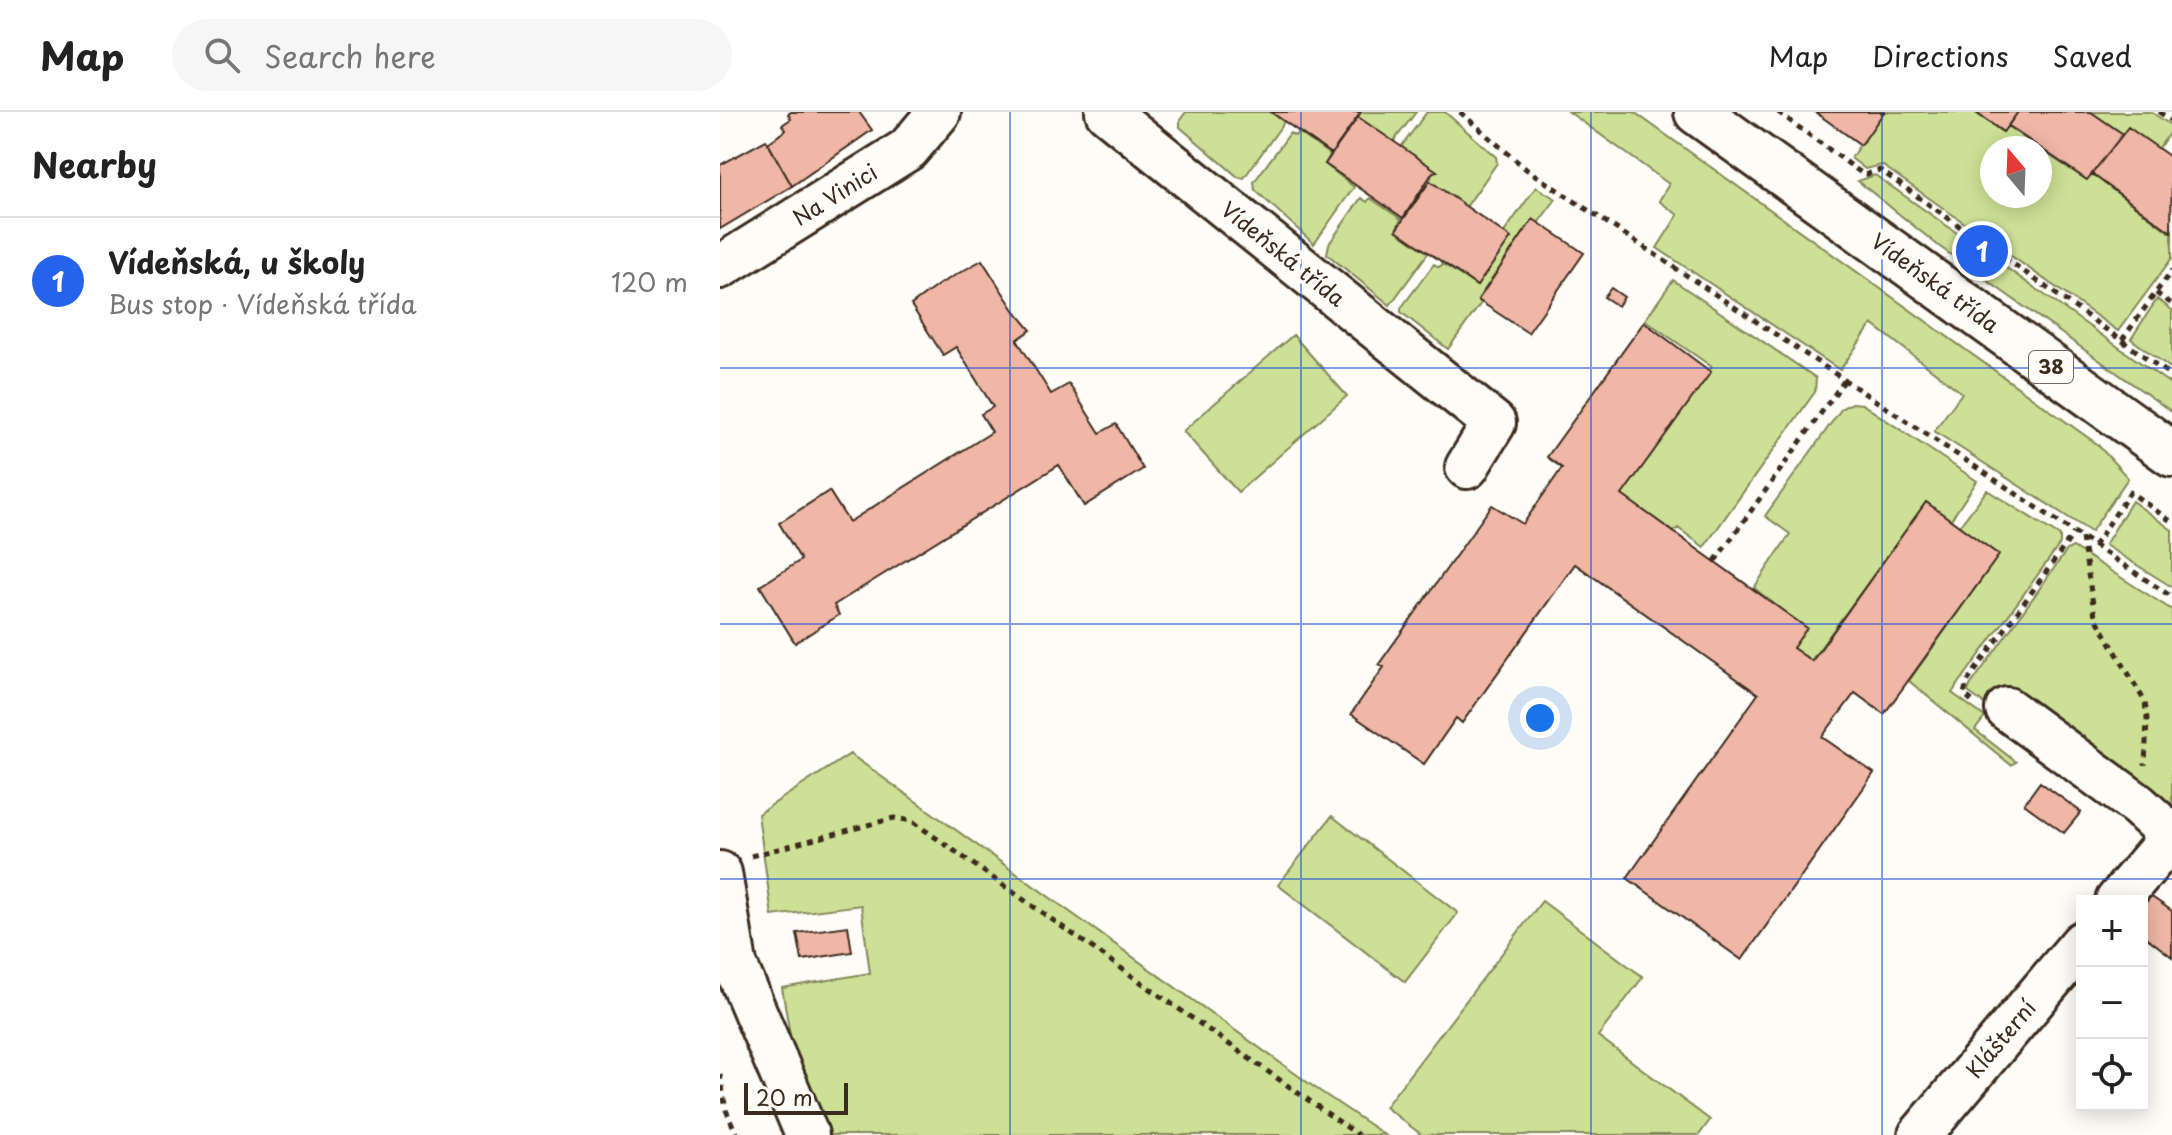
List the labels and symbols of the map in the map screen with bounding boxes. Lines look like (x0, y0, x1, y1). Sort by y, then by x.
north arrow (1980, 136, 2052, 208)
street label: Na Vinici (785, 155, 883, 233)
street label: Vídeňská třída (1215, 192, 1354, 314)
pin: 1 (1956, 221, 2008, 281)
street label: Vídeňská třída (1865, 224, 2007, 340)
road number: 38 (2029, 351, 2073, 383)
your location (1520, 698, 1560, 738)
street label: Klášterní (1957, 991, 2043, 1084)
scale bar (744, 1079, 848, 1115)

